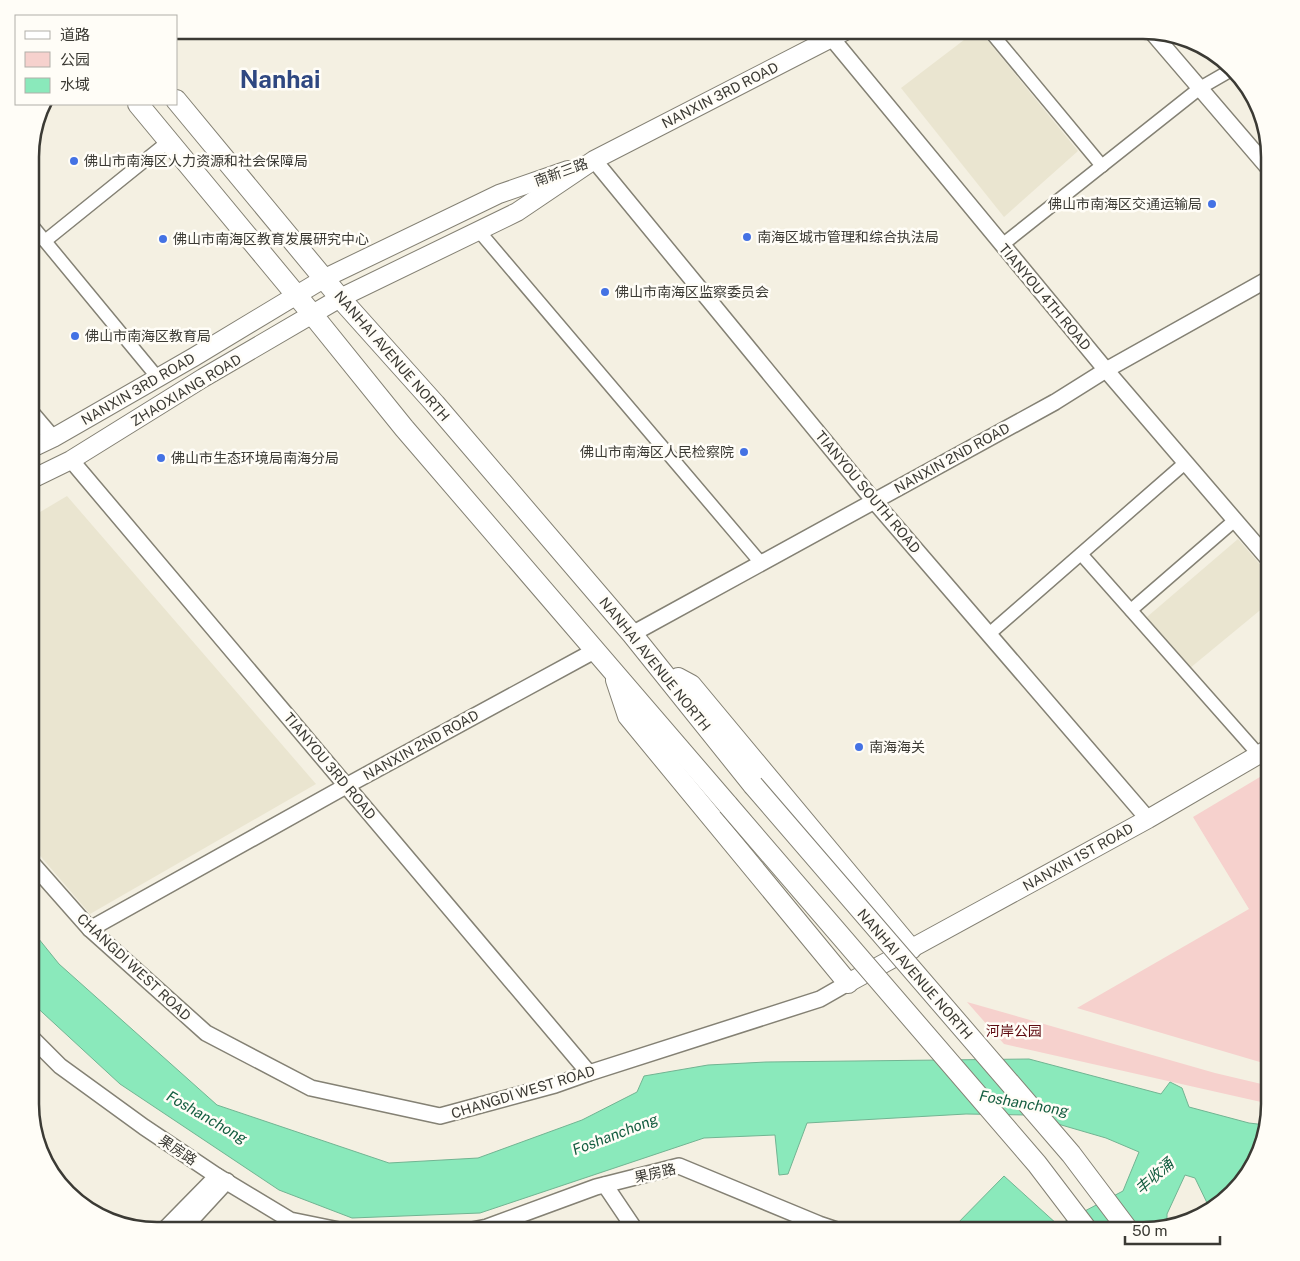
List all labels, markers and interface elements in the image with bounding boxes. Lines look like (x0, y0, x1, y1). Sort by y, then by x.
legend (15, 15, 178, 105)
text: 道路 (60, 26, 90, 43)
text: 公园 (60, 51, 90, 68)
street label: NANXIN 3RD ROAD (659, 59, 781, 131)
district label: Nanhai (240, 65, 320, 93)
text: 水域 (60, 76, 90, 93)
place label: 佛山市南海区人力资源和社会保障局 (84, 153, 308, 169)
marker: 佛山市南海区人力资源和社会保障局 (68, 155, 80, 167)
street label: 南新三路 (532, 155, 590, 189)
place label: 佛山市南海区交通运输局 (1048, 196, 1202, 212)
marker: 佛山市南海区交通运输局 (1206, 198, 1218, 210)
place label: 南海区城市管理和综合执法局 (757, 229, 939, 245)
place label: 佛山市南海区教育发展研究中心 (173, 231, 369, 247)
marker: 南海区城市管理和综合执法局 (741, 231, 753, 243)
marker: 佛山市南海区教育发展研究中心 (157, 233, 169, 245)
street label: TIANYOU 4TH ROAD (996, 241, 1094, 353)
place label: 佛山市南海区监察委员会 (615, 284, 769, 300)
marker: 佛山市南海区监察委员会 (599, 286, 611, 298)
street label: NANHAI AVENUE NORTH (331, 288, 453, 424)
place label: 佛山市南海区教育局 (85, 328, 211, 344)
marker: 佛山市南海区教育局 (69, 330, 81, 342)
street label: NANXIN 3RD ROAD (78, 350, 198, 428)
street label: ZHAOXIANG ROAD (128, 351, 244, 429)
street label: NANXIN 2ND ROAD (892, 420, 1012, 496)
street label: TIANYOU SOUTH ROAD (812, 428, 924, 556)
place label: 佛山市南海区人民检察院 (580, 444, 734, 460)
marker: 佛山市南海区人民检察院 (738, 446, 750, 458)
place label: 佛山市生态环境局南海分局 (171, 450, 339, 466)
marker: 佛山市生态环境局南海分局 (155, 452, 167, 464)
street label: NANHAI AVENUE NORTH (596, 594, 714, 734)
street label: NANXIN 2ND ROAD (361, 707, 481, 783)
street label: TIANYOU 3RD ROAD (281, 709, 379, 823)
place label: 南海海关 (869, 739, 925, 755)
marker: 南海海关 (853, 741, 865, 753)
street label: NANXIN 1ST ROAD (1020, 820, 1136, 894)
street label: NANHAI AVENUE NORTH (854, 906, 976, 1042)
street label: CHANGDI WEST ROAD (74, 910, 194, 1024)
park label: 河岸公园 (986, 1023, 1042, 1039)
street label: CHANGDI WEST ROAD (449, 1062, 597, 1122)
water label: Foshanchong (164, 1087, 250, 1147)
water label: Foshanchong (978, 1087, 1070, 1119)
water label: Foshanchong (570, 1110, 660, 1158)
street label: 果房路 (156, 1132, 200, 1168)
water label: 丰收涌 (1131, 1154, 1178, 1197)
street label: 果房路 (633, 1160, 677, 1186)
scale bar (1125, 1214, 1220, 1246)
text: 50 m (1132, 1222, 1167, 1239)

